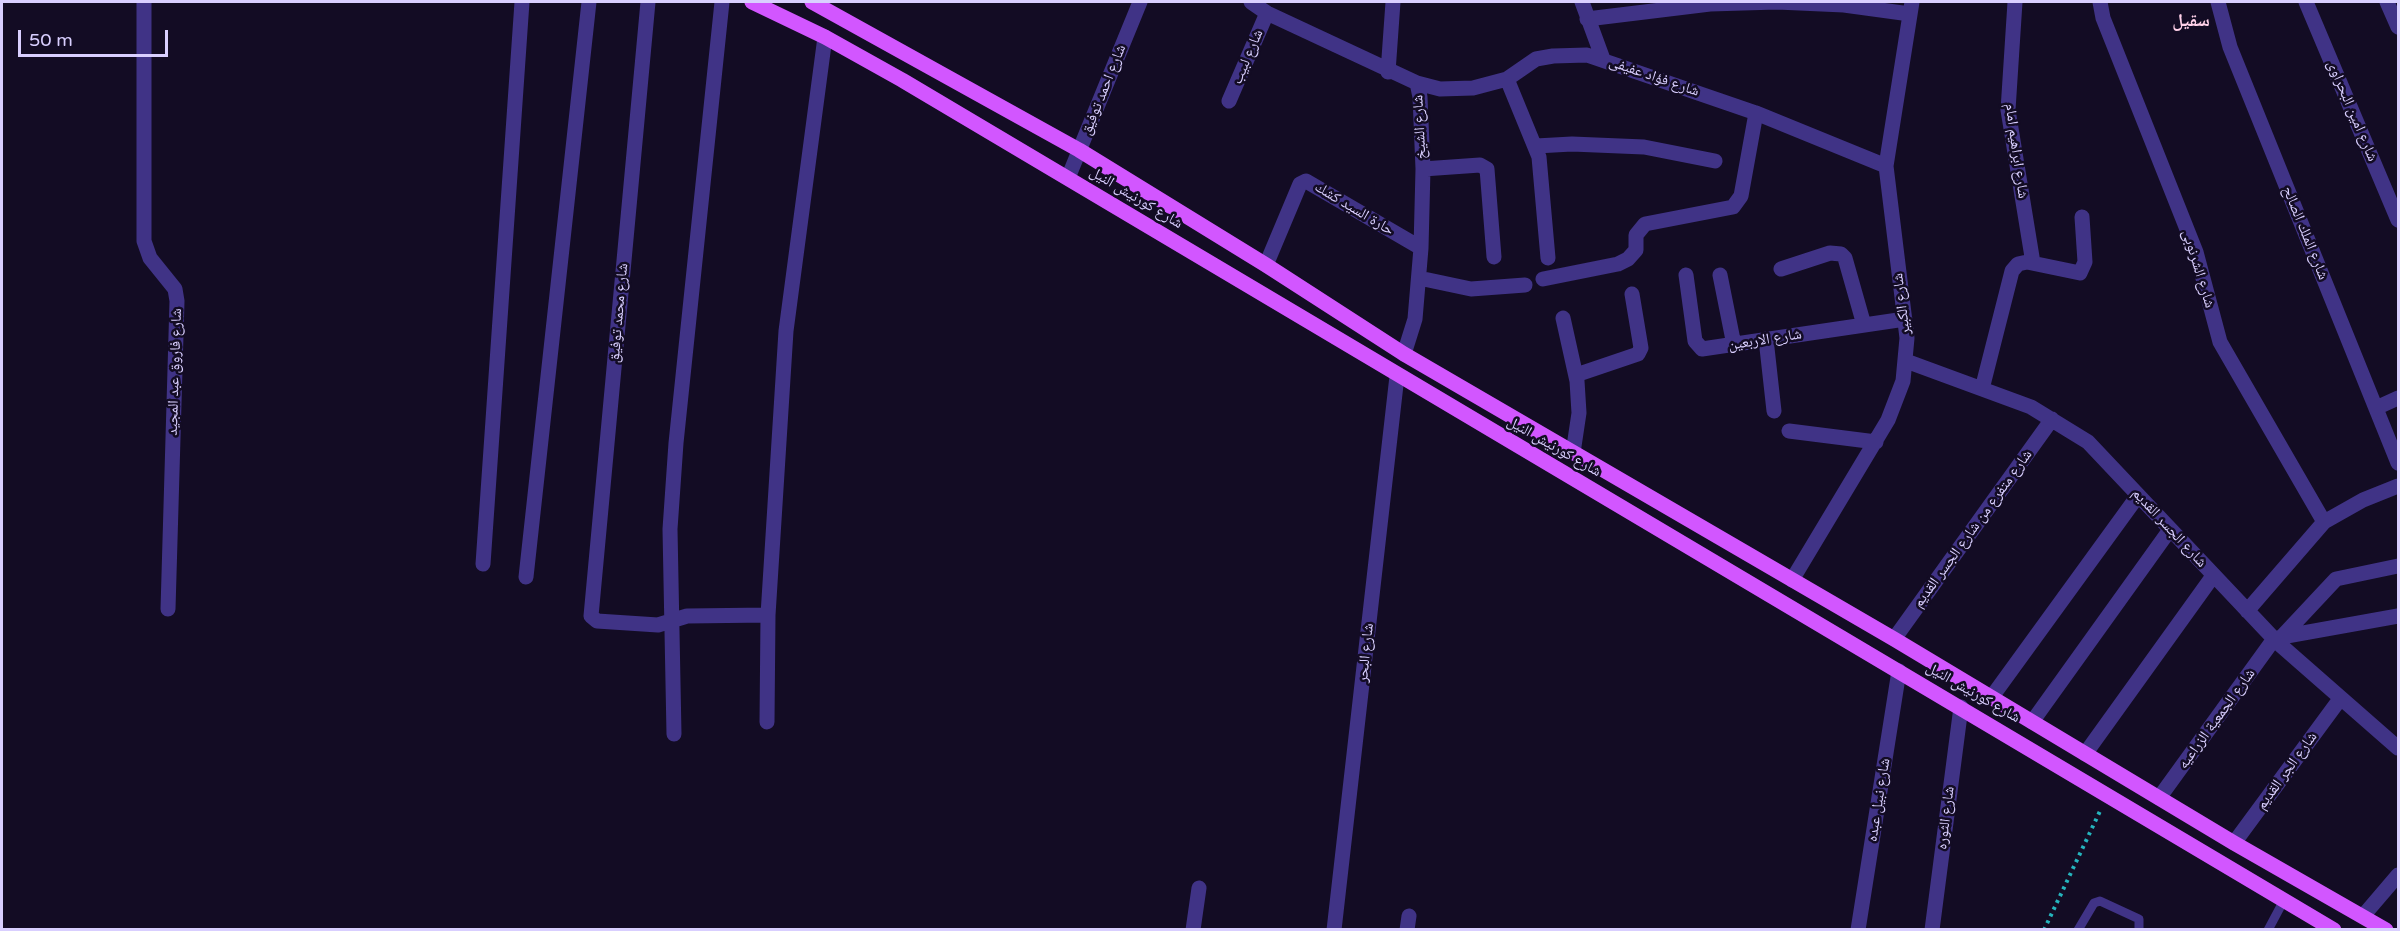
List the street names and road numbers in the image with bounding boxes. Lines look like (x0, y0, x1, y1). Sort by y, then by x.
street label: شارع لبيب (1228, 27, 1268, 87)
street label: شارع احمد توفيق (1078, 42, 1130, 138)
street label: شارع فؤاد عفيفى (1606, 53, 1702, 101)
street label: شارع امين البحراوى (2323, 58, 2381, 164)
street label: شارع الشيخ (1409, 94, 1431, 160)
street label: شارع ابراهيم امام (2000, 102, 2032, 200)
street label: شارع كورنيش النيل (1086, 163, 1186, 233)
street label: حارة السيد كشك (1311, 178, 1397, 240)
street label: شارع الملك الصالح (2278, 184, 2332, 282)
street label: شارع الشرنوبى (2178, 228, 2218, 310)
street label: شارع محمد توفيق (606, 262, 632, 364)
street label: شارع الكبير (1889, 272, 1915, 336)
street label: شارع فاروق عبد المجيد (164, 308, 186, 436)
street label: شارع الاربعين (1727, 325, 1803, 355)
street label: شارع كورنيش النيل (1504, 413, 1604, 481)
street label: شارع متفرع من شارع الجسر القديم (1910, 447, 2036, 611)
street label: شارع الجسر القديم (2128, 485, 2210, 571)
street label: شارع البحر (1354, 622, 1378, 684)
street label: شارع كورنيش النيل (1923, 659, 2023, 727)
street label: شارع الجمعية الزراعيه (2175, 665, 2259, 773)
street label: شارع الجر القديم (2253, 729, 2321, 813)
street label: شارع نبيل عبده (1864, 757, 1894, 843)
street label: شارع الثوره (1933, 785, 1959, 851)

